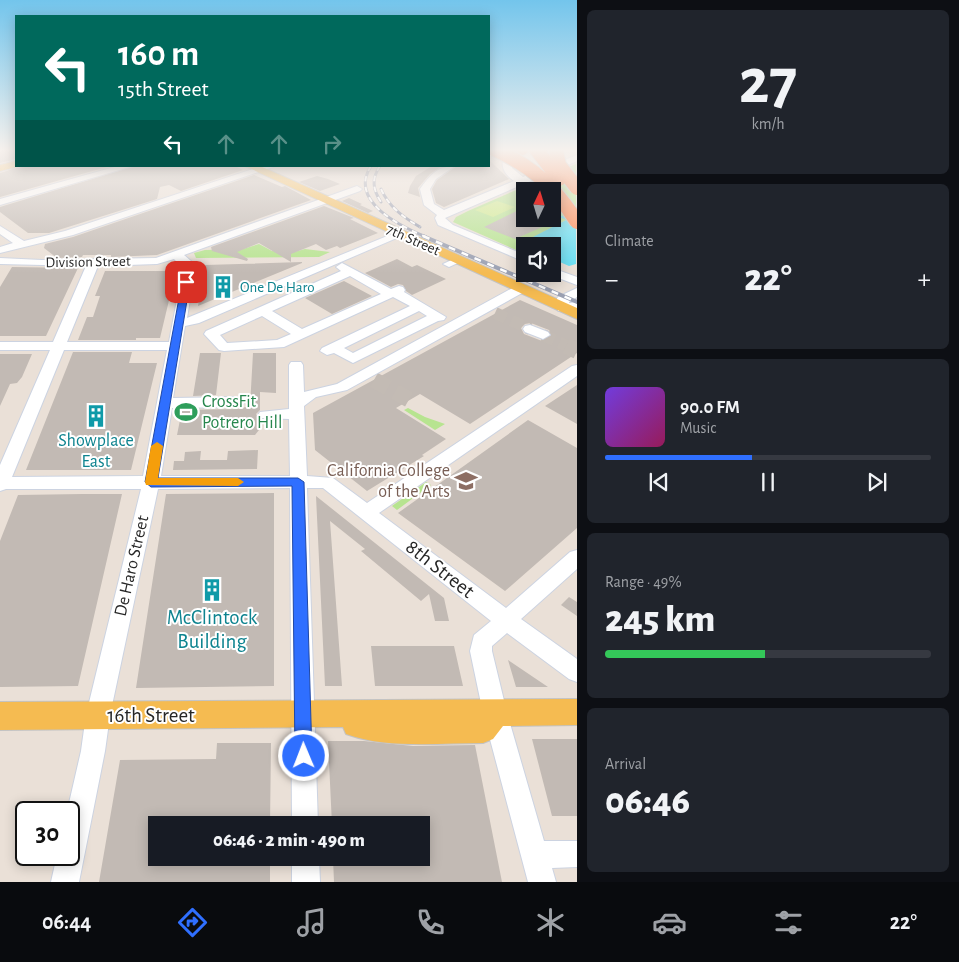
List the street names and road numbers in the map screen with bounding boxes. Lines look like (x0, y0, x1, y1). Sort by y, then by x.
street label: 7th Street (384, 222, 442, 258)
street label: Division Street (45, 254, 131, 270)
street label: De Haro Street (112, 514, 152, 618)
street label: 8th Street (402, 536, 478, 602)
street label: 16th Street (107, 705, 195, 726)

